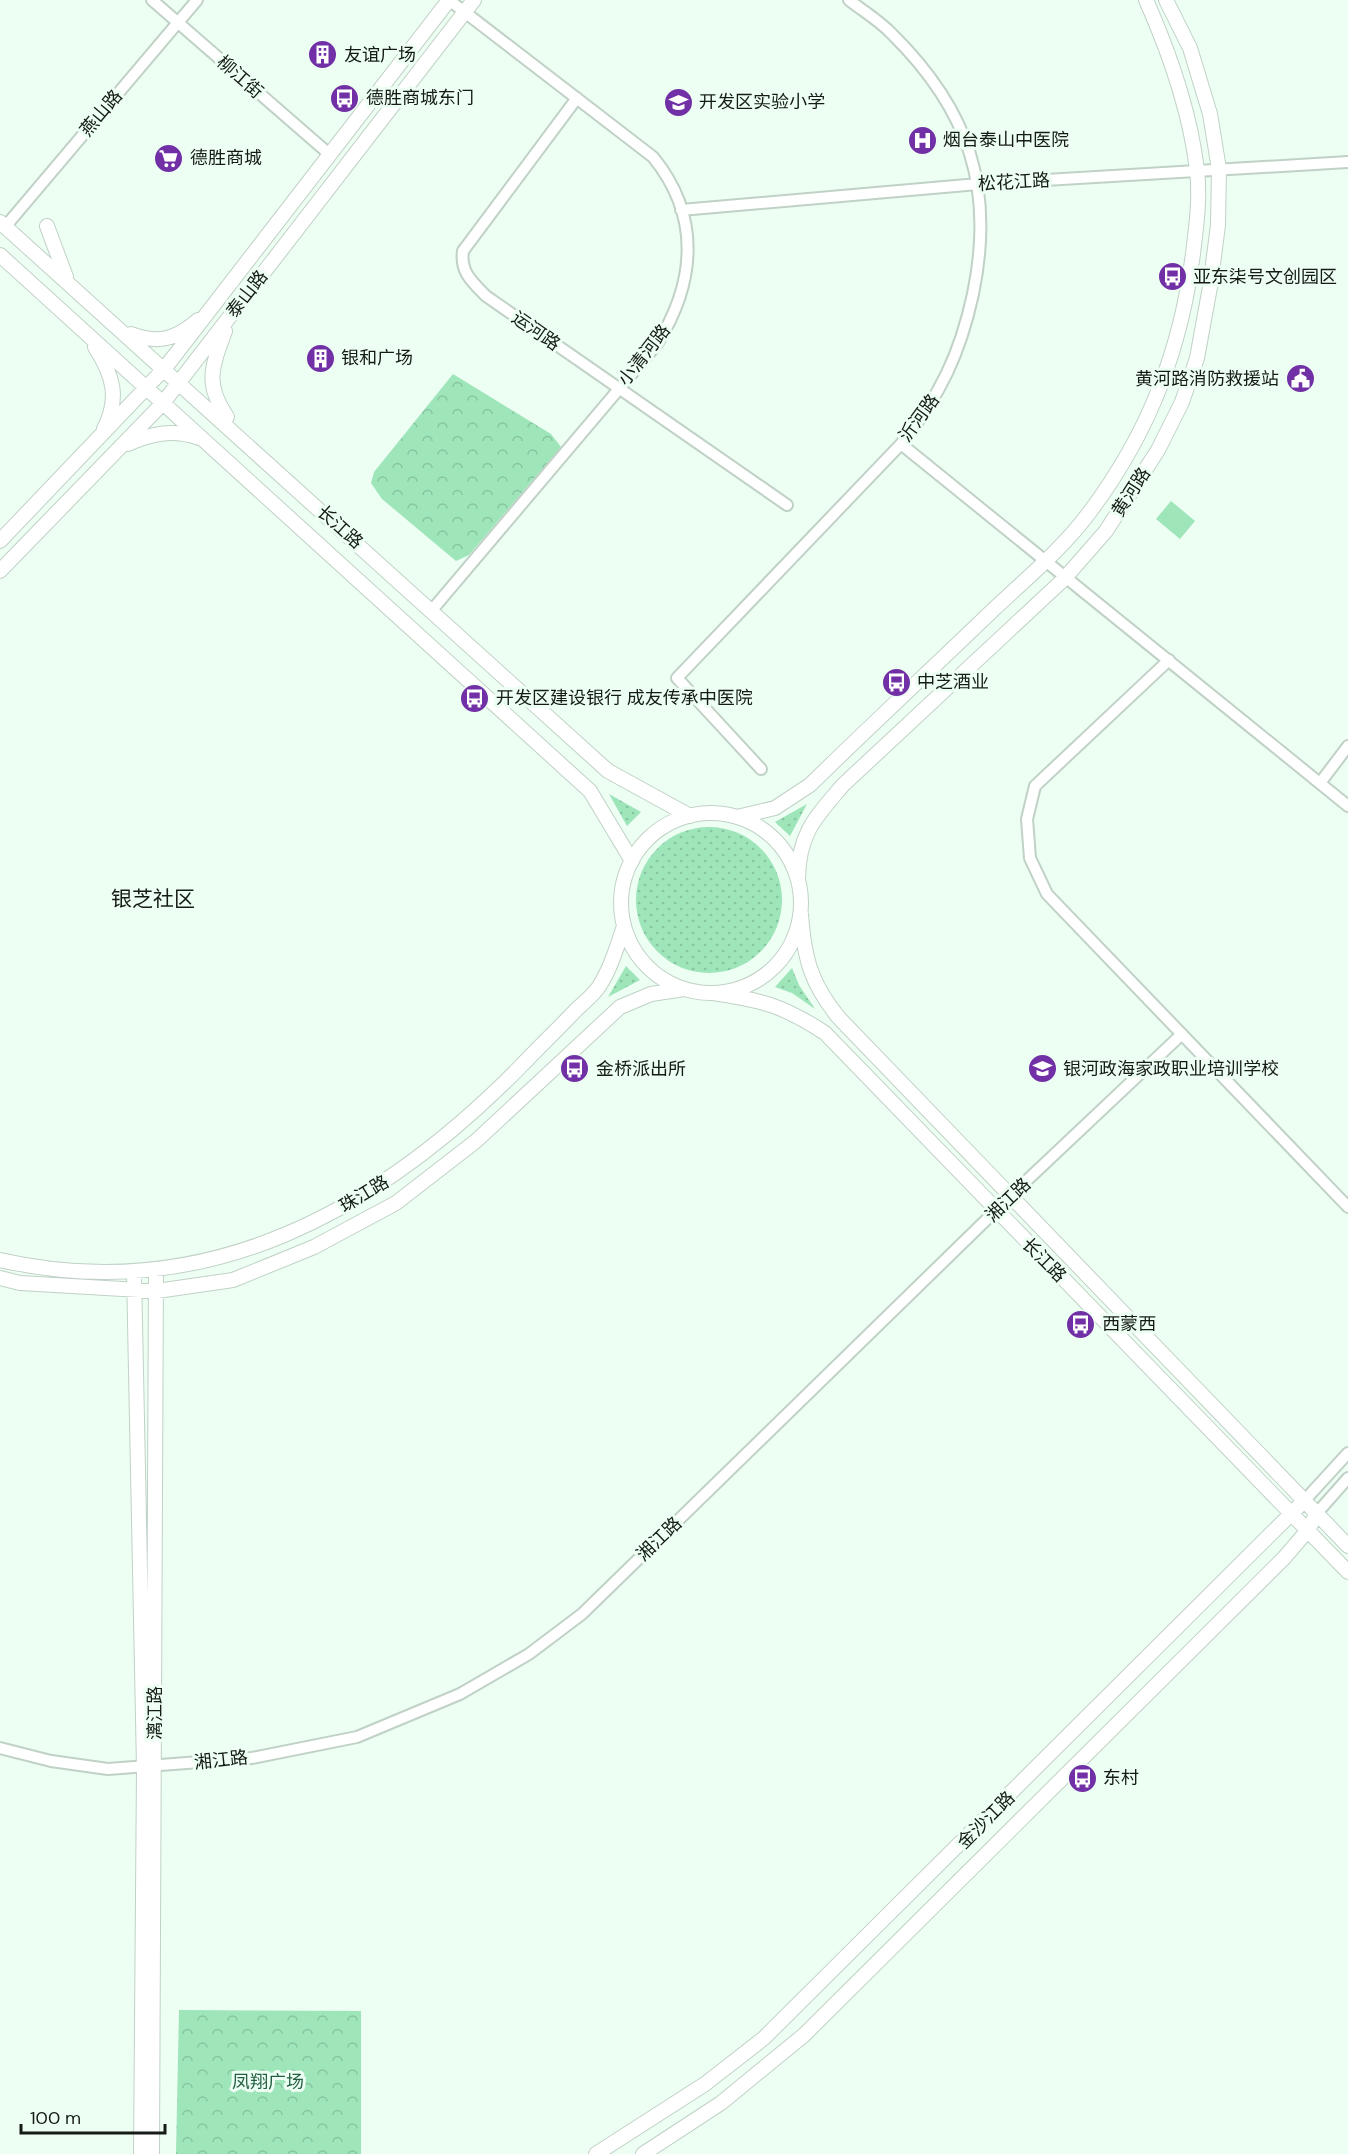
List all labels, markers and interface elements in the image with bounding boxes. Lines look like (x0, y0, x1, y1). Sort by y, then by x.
building icon: 友谊广场 (307, 39, 339, 71)
place label: 友谊广场 (344, 43, 416, 67)
street label: 柳江街 (212, 50, 268, 104)
bus stop icon: 德胜商城东门 (329, 82, 361, 114)
street label: 燕山路 (74, 85, 128, 141)
place label: 德胜商城东门 (366, 86, 474, 110)
school or university icon: 开发区实验小学 (662, 86, 694, 118)
place label: 开发区实验小学 (699, 90, 825, 114)
hospital icon: 烟台泰山中医院 (906, 124, 938, 156)
place label: 烟台泰山中医院 (943, 128, 1069, 152)
supermarket icon: 德胜商城 (153, 142, 185, 174)
place label: 德胜商城 (190, 146, 262, 170)
street label: 松花江路 (977, 168, 1051, 196)
bus stop icon: 亚东柒号文创园区 (1156, 261, 1188, 293)
street label: 泰山路 (221, 265, 273, 323)
place label: 亚东柒号文创园区 (1193, 265, 1337, 289)
street label: 运河路 (507, 306, 565, 356)
street label: 小清河路 (612, 319, 676, 391)
building icon: 银和广场 (304, 342, 336, 374)
place label: 银和广场 (341, 346, 413, 370)
public building icon: 黄河路消防救援站 (1284, 363, 1316, 395)
place label: 黄河路消防救援站 (1135, 367, 1279, 391)
street label: 沂河路 (893, 389, 945, 447)
street label: 黄河路 (1106, 463, 1156, 521)
street label: 长江路 (312, 500, 368, 554)
bus stop icon: 中芝酒业 (880, 666, 912, 698)
place label: 中芝酒业 (917, 670, 989, 694)
bus stop icon: 开发区建设银行 成友传承中医院 (459, 682, 491, 714)
place label: 开发区建设银行 成友传承中医院 (496, 686, 753, 710)
district label: 银芝社区 (111, 885, 195, 913)
bus stop icon: 金桥派出所 (559, 1053, 591, 1085)
school or university icon: 银河政海家政职业培训学校 (1026, 1053, 1058, 1085)
place label: 金桥派出所 (596, 1057, 686, 1081)
place label: 银河政海家政职业培训学校 (1063, 1057, 1279, 1081)
street label: 珠江路 (335, 1170, 393, 1218)
street label: 湘江路 (980, 1173, 1036, 1227)
street label: 长江路 (1016, 1232, 1072, 1288)
bus stop icon: 西蒙西 (1065, 1308, 1097, 1340)
place label: 西蒙西 (1102, 1312, 1156, 1336)
street label: 湘江路 (631, 1512, 687, 1566)
street label: 漓江路 (143, 1686, 167, 1740)
street label: 湘江路 (193, 1745, 249, 1775)
bus stop icon: 东村 (1066, 1762, 1098, 1794)
place label: 东村 (1103, 1766, 1139, 1790)
street label: 金沙江路 (952, 1786, 1020, 1854)
park label: 凤翔广场 (232, 2070, 304, 2094)
scale bar (21, 2097, 165, 2135)
text: 100 m (30, 2106, 81, 2130)

